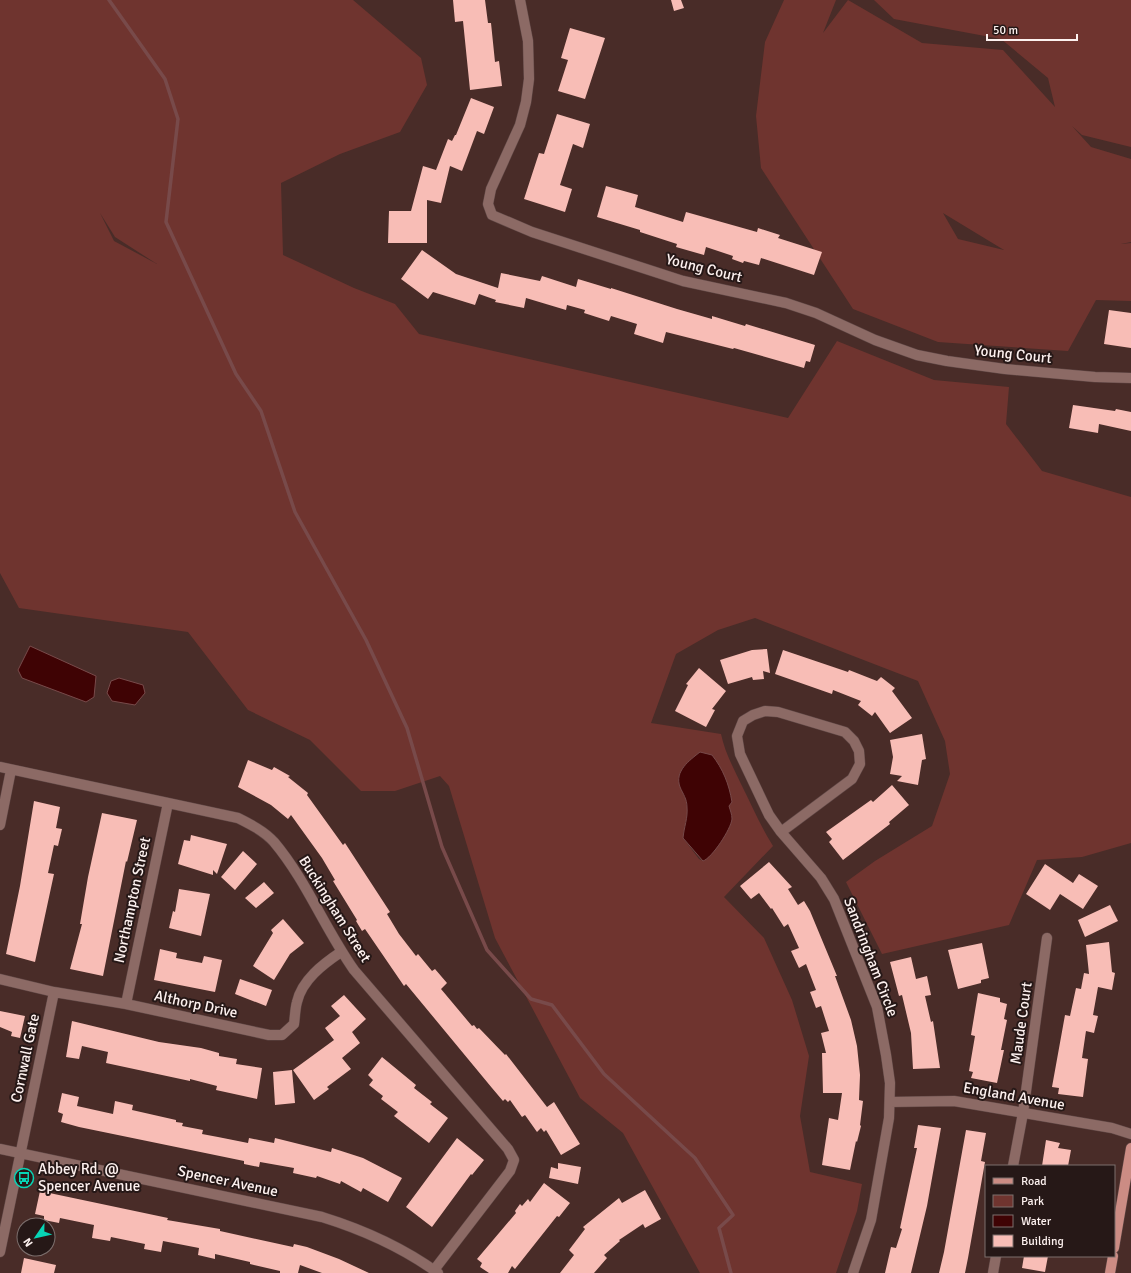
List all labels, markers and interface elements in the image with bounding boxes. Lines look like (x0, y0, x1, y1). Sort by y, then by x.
scale bar (987, 16, 1077, 42)
text: 50 m (993, 23, 1018, 38)
street label: Young Court (664, 250, 744, 286)
street label: Young Court (973, 341, 1053, 367)
street label: Northampton Street (110, 835, 154, 965)
street label: Buckingham Street (295, 852, 375, 966)
street label: Sandringham Circle (840, 895, 902, 1019)
street label: Maude Court (1006, 981, 1036, 1065)
street label: Althorp Drive (153, 986, 239, 1022)
street label: Cornwall Gate (7, 1012, 43, 1104)
street label: England Avenue (962, 1078, 1066, 1114)
place label: Abbey Rd. @ Spencer Avenue (38, 1160, 140, 1195)
street label: Spencer Avenue (176, 1162, 280, 1200)
legend (985, 1165, 1115, 1257)
bus stop icon: Abbey Rd. @ Spencer Avenue (13, 1167, 35, 1189)
text: Road (1021, 1174, 1047, 1189)
text: Park (1021, 1194, 1044, 1209)
text: Water (1021, 1214, 1052, 1229)
north arrow (16, 1217, 56, 1257)
text: Building (1021, 1234, 1064, 1249)
text: N (21, 1236, 36, 1249)

